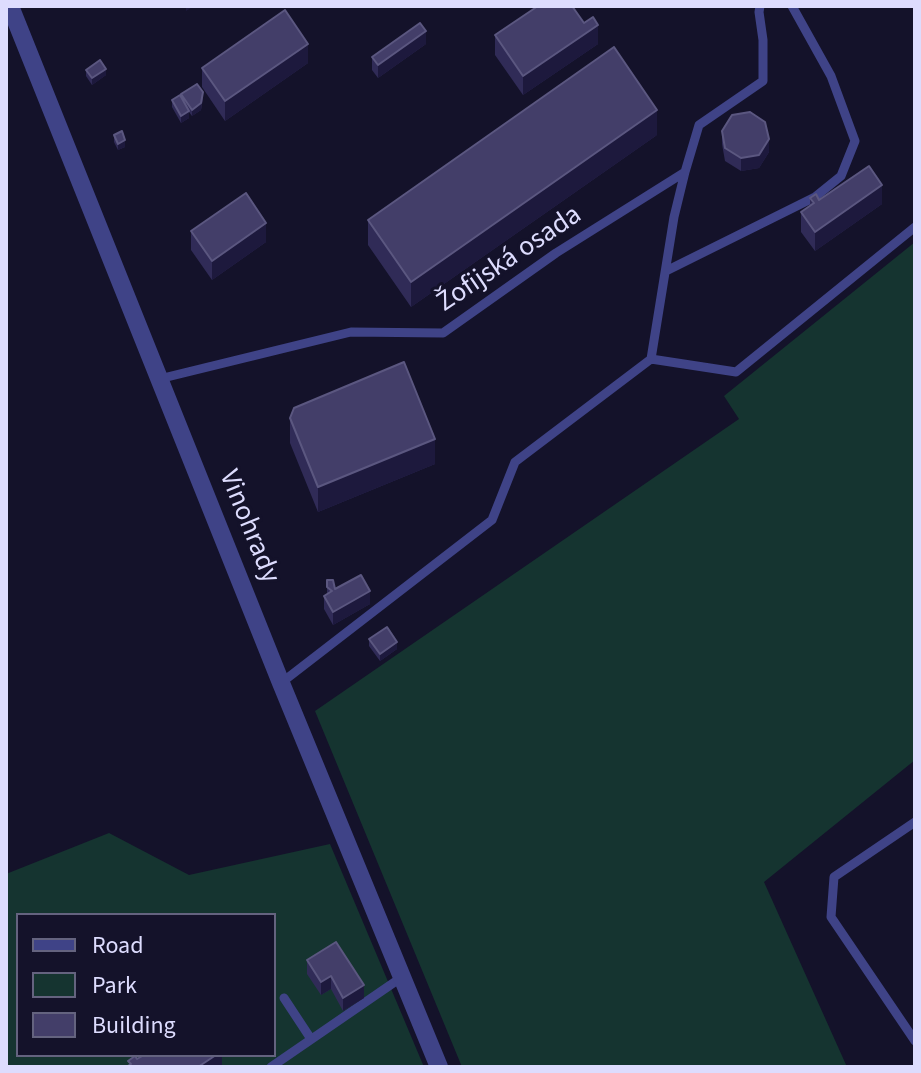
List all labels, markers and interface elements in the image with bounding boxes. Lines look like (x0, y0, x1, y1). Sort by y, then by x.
street label: Žofijská osada (431, 199, 589, 321)
street label: Vinohrady (210, 466, 286, 588)
legend (16, 913, 276, 1057)
text: Road (92, 928, 144, 963)
text: Park (92, 968, 137, 1003)
text: Building (92, 1008, 176, 1043)

